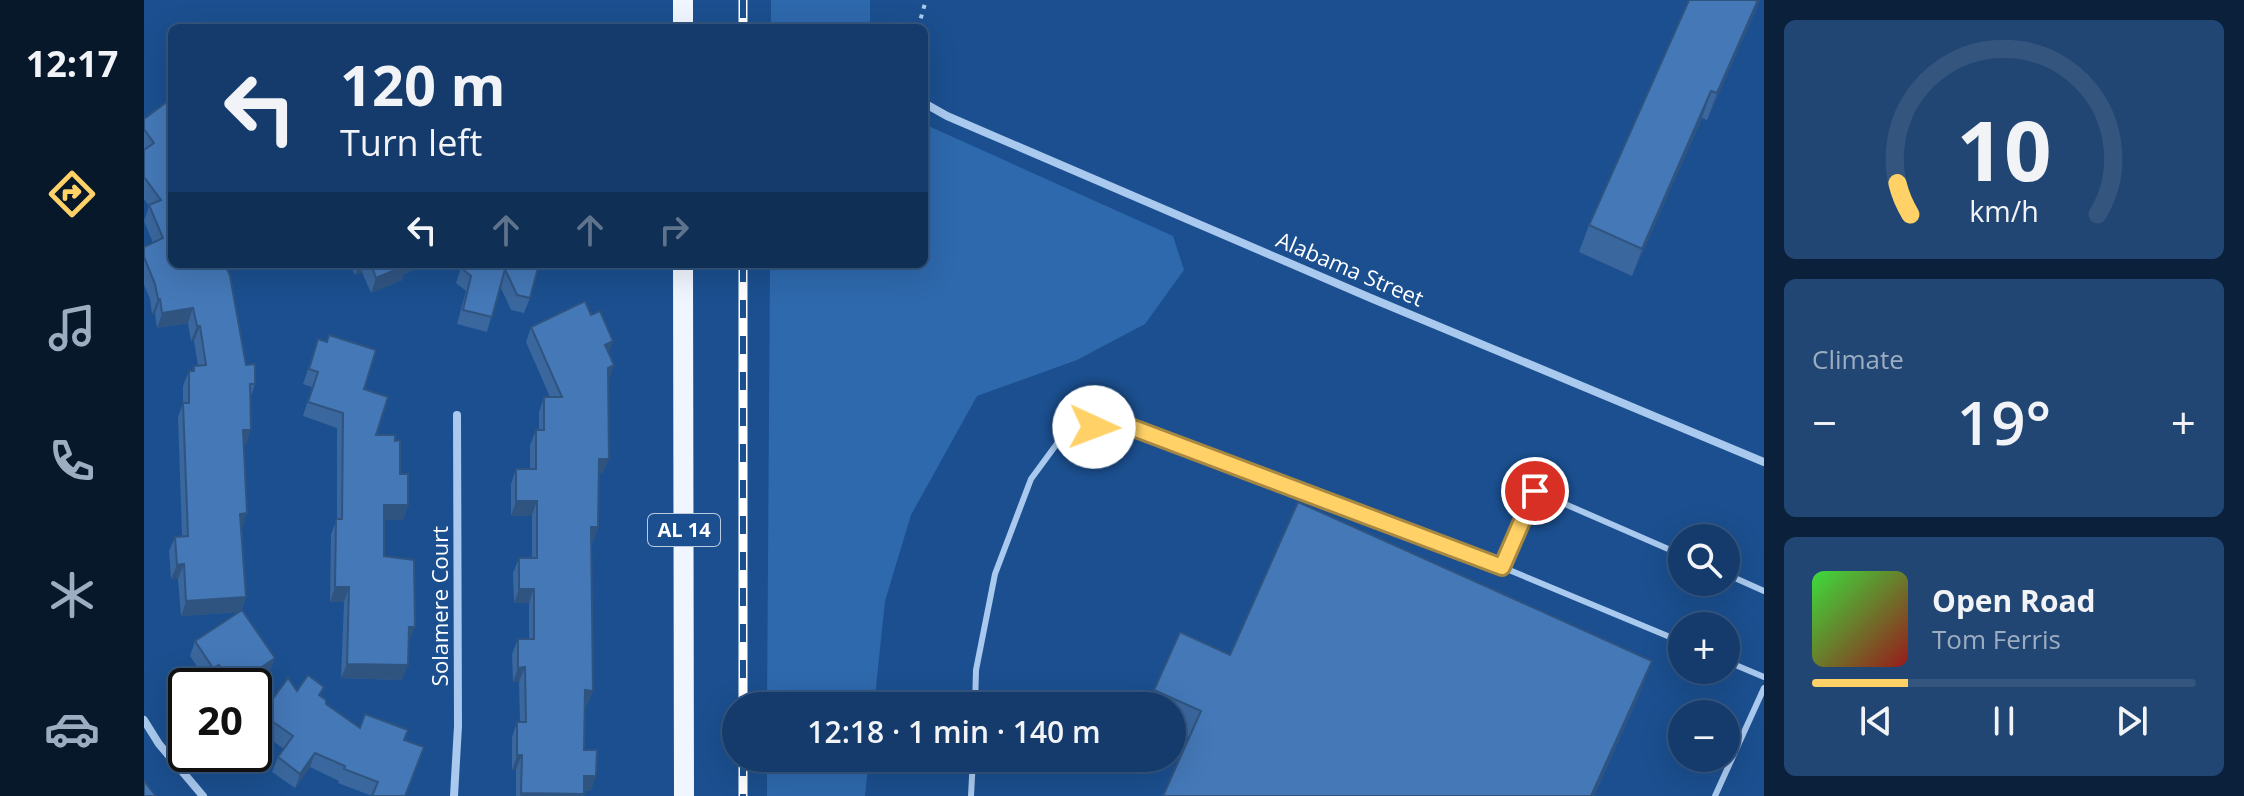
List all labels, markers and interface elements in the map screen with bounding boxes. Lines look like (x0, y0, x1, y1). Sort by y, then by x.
text: 12:17 (26, 39, 118, 88)
text: 120 m (340, 46, 506, 122)
icon: left (208, 56, 312, 160)
text: 10 (1956, 92, 2052, 205)
text: Turn left (340, 118, 482, 167)
icon: directions (44, 166, 100, 222)
text: km/h (1969, 192, 2039, 231)
icon: left (400, 208, 444, 252)
icon: ahead (484, 208, 528, 252)
icon: ahead (568, 208, 612, 252)
icon: right (652, 208, 696, 252)
street label: Alabama Street (1272, 224, 1429, 313)
icon: music (44, 300, 100, 356)
text: Climate (1812, 341, 1904, 377)
text: 19° (1957, 381, 2051, 463)
position arrow (1052, 385, 1136, 469)
text: − (1812, 392, 1837, 452)
text: + (2171, 392, 2196, 452)
icon: phone (44, 433, 100, 489)
pin (1501, 457, 1569, 525)
icon: arrive (1513, 469, 1557, 513)
road number: AL 14 (648, 514, 720, 546)
map controls (1668, 524, 1740, 772)
button: search (1668, 524, 1740, 596)
street label: Solamere Court (424, 526, 454, 686)
icon: climate (44, 567, 100, 623)
text: Open Road (1932, 580, 2096, 621)
button: + (1668, 612, 1740, 684)
text: Tom Ferris (1932, 621, 2061, 657)
speed limit sign: 20 (168, 668, 272, 772)
icon: previous (1854, 699, 1898, 743)
icon: pause (1982, 699, 2026, 743)
icon: next (2110, 699, 2154, 743)
button: − (1668, 700, 1740, 772)
icon: car (44, 701, 100, 757)
text: 12:18 · 1 min · 140 m (807, 711, 1101, 752)

